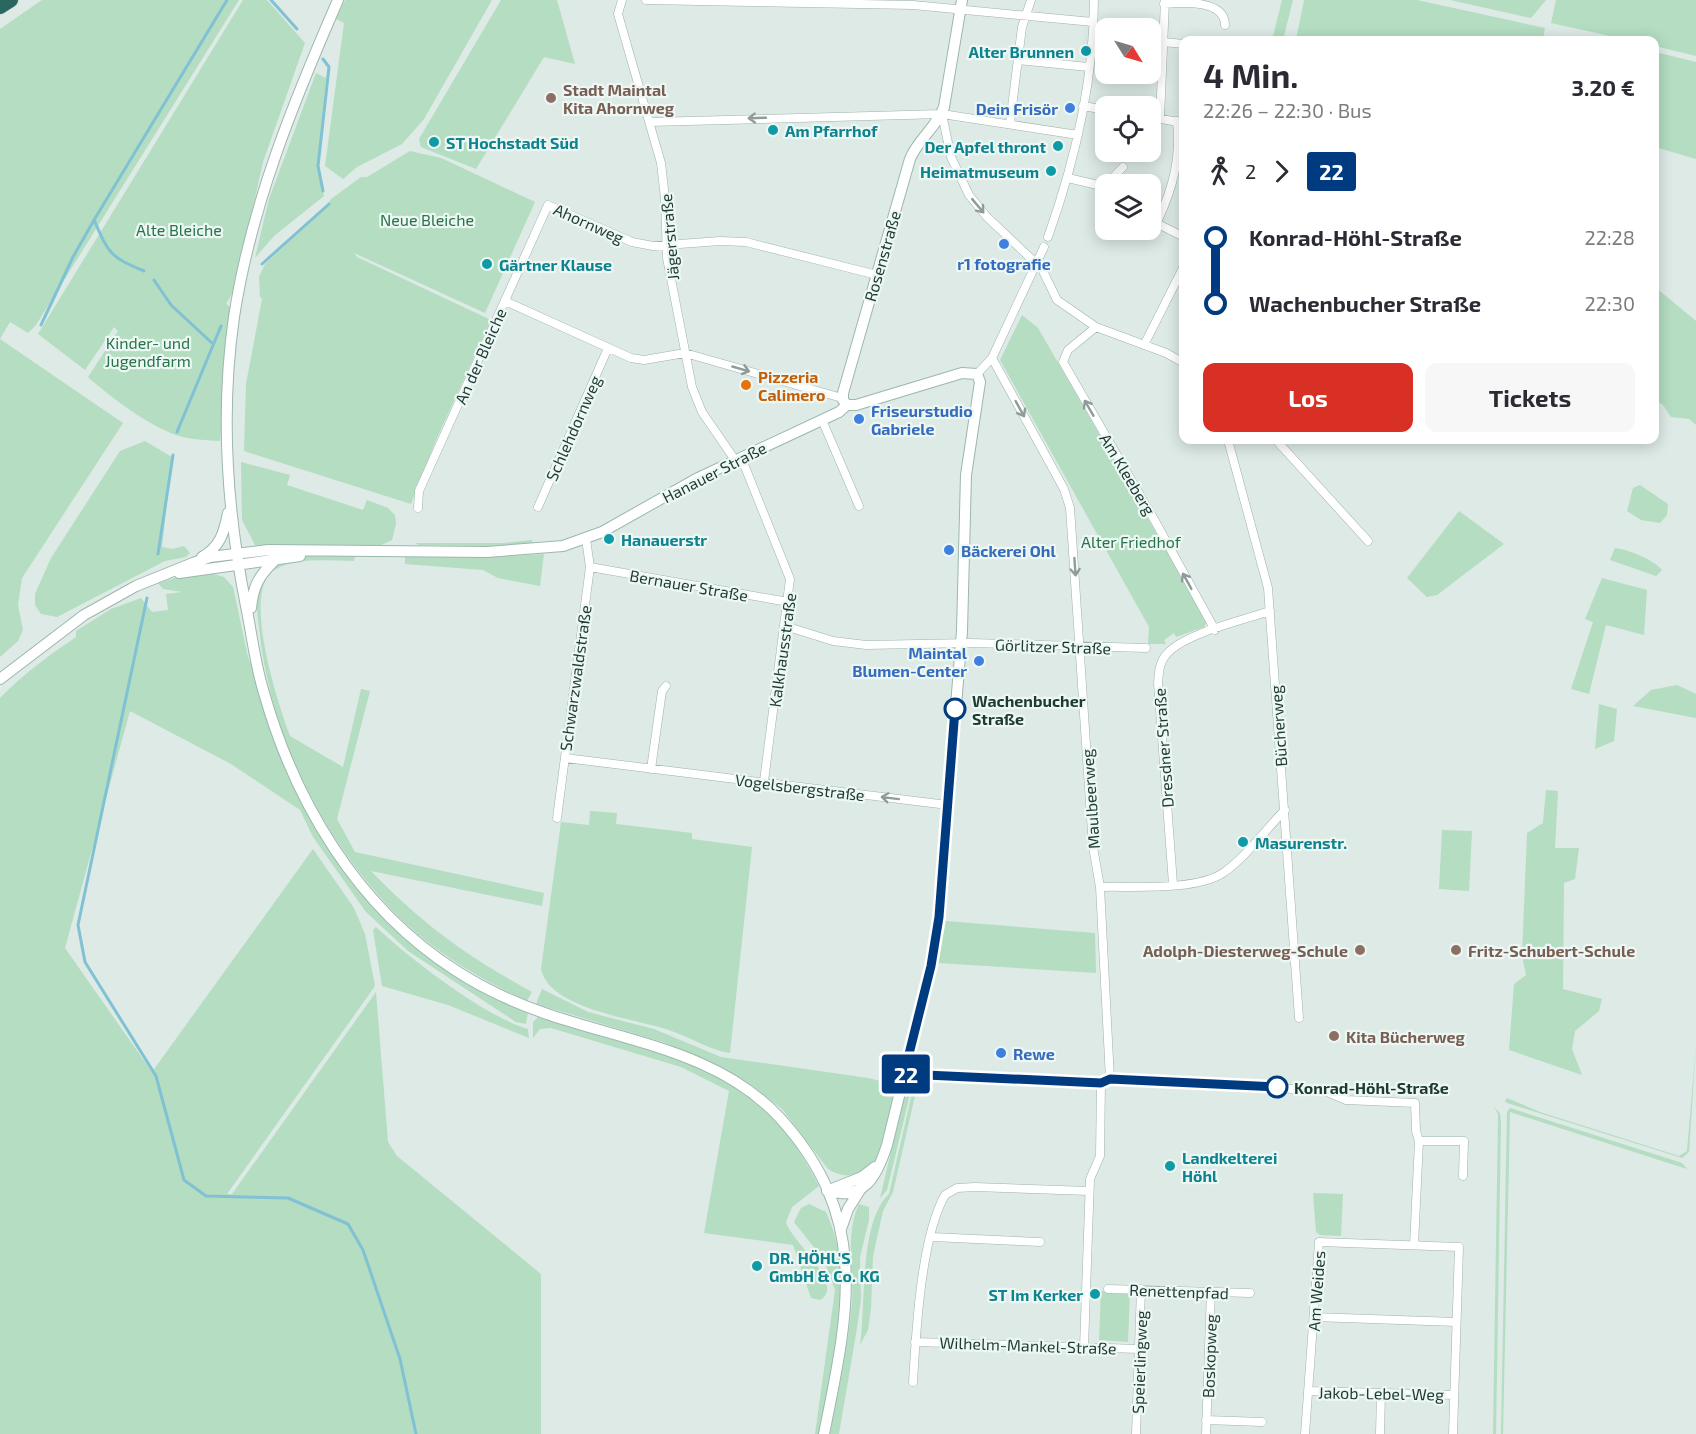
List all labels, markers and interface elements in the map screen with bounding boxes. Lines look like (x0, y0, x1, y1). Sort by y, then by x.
north arrow (1095, 18, 1161, 84)
map controls (1095, 18, 1161, 240)
place label: Alter Brunnen (969, 42, 1074, 61)
marker: Alter Brunnen (1079, 44, 1093, 58)
text: 4 Min. (1203, 55, 1298, 95)
text: 3.20 € (1572, 74, 1635, 100)
place label: Stadt Maintal Kita Ahornweg (563, 80, 675, 117)
marker: Stadt Maintal Kita Ahornweg (544, 91, 558, 105)
button: locate (1095, 96, 1161, 162)
text: 22:26 – 22:30 · Bus (1203, 98, 1372, 122)
place label: Dein Frisör (976, 99, 1058, 118)
marker: Dein Frisör (1063, 101, 1077, 115)
one-way arrow (748, 113, 768, 124)
place label: Am Pfarrhof (785, 121, 878, 140)
marker: Am Pfarrhof (766, 123, 780, 137)
place label: ST Hochstadt Süd (446, 133, 579, 152)
marker: ST Hochstadt Süd (427, 135, 441, 149)
place label: Der Apfel thront (924, 137, 1046, 156)
marker: Der Apfel thront (1051, 139, 1065, 153)
icon: walk (1203, 155, 1236, 188)
icon: forward (1265, 155, 1298, 188)
text: 2 (1245, 159, 1256, 183)
text: 22 (1319, 159, 1344, 184)
place label: Heimatmuseum (920, 162, 1039, 181)
marker: Heimatmuseum (1044, 164, 1058, 178)
button: layers (1095, 174, 1161, 240)
street label: Jägerstraße (656, 193, 682, 281)
one-way arrow (971, 198, 985, 213)
street label: Ahornweg (551, 199, 627, 247)
street label: Rosenstraße (860, 208, 904, 304)
park label: Neue Bleiche (380, 210, 474, 229)
park label: Alte Bleiche (136, 220, 222, 239)
text: Konrad-Höhl-Straße (1249, 224, 1462, 250)
text: 22:28 (1584, 225, 1635, 249)
marker: r1 fotografie (997, 237, 1011, 251)
place label: r1 fotografie (957, 254, 1051, 273)
place label: Gärtner Klause (499, 255, 612, 274)
marker: Gärtner Klause (480, 257, 494, 271)
text: Wachenbucher Straße (1249, 290, 1481, 316)
text: 22:30 (1585, 291, 1635, 315)
street label: An der Bleiche (450, 305, 510, 407)
park label: Kinder- und Jugendfarm (105, 333, 191, 370)
button: Los (1203, 363, 1413, 432)
button: Tickets (1425, 363, 1635, 432)
one-way arrow (732, 364, 751, 375)
place label: Pizzeria Calimero (758, 367, 825, 404)
street label: Schlehdornweg (541, 372, 605, 484)
marker: Pizzeria Calimero (739, 378, 753, 392)
one-way arrow (1014, 400, 1026, 417)
one-way arrow (1082, 400, 1094, 417)
place label: Friseurstudio Gabriele (871, 401, 973, 438)
marker: Friseurstudio Gabriele (852, 412, 866, 426)
street label: Am Kleeberg (1096, 430, 1160, 518)
street label: Hanauer Straße (659, 438, 769, 506)
place label: Hanauerstr (621, 530, 707, 549)
marker: Hanauerstr (602, 532, 616, 546)
park label: Alter Friedhof (1081, 532, 1182, 551)
place label: Bäckerei Ohl (961, 541, 1056, 560)
marker: Bäckerei Ohl (942, 543, 956, 557)
one-way arrow (1069, 556, 1080, 576)
street label: Bernauer Straße (628, 565, 750, 605)
one-way arrow (1181, 573, 1193, 590)
street label: Kalkhausstraße (765, 592, 799, 708)
street label: Schwarzwaldstraße (555, 604, 595, 752)
street label: Görlitzer Straße (995, 634, 1111, 658)
place label: Maintal Blumen-Center (852, 643, 968, 680)
marker: Maintal Blumen-Center (972, 654, 986, 668)
street label: Bücherweg (1266, 684, 1290, 767)
street label: Dresdner Straße (1149, 688, 1177, 808)
place label: Wachenbucher Straße (972, 691, 1086, 728)
marker: Wachenbucher Straße (944, 698, 966, 720)
street label: Maulbeerweg (1077, 748, 1103, 850)
street label: Vogelsbergstraße (734, 770, 866, 804)
one-way arrow (881, 792, 901, 803)
place label: Masurenstr. (1255, 833, 1347, 852)
marker: Masurenstr. (1236, 835, 1250, 849)
place label: Adolph-Diesterweg-Schule (1143, 941, 1348, 960)
place label: Fritz-Schubert-Schule (1468, 941, 1635, 960)
marker: Adolph-Diesterweg-Schule (1353, 943, 1367, 957)
marker: Fritz-Schubert-Schule (1449, 943, 1463, 957)
place label: Kita Bücherweg (1346, 1027, 1466, 1046)
marker: Kita Bücherweg (1327, 1029, 1341, 1043)
place label: Rewe (1013, 1044, 1055, 1063)
marker: Rewe (994, 1046, 1008, 1060)
line badge: 22 (879, 1054, 933, 1094)
text: 22 (894, 1062, 918, 1087)
marker: Konrad-Höhl-Straße (1266, 1076, 1288, 1098)
place label: Konrad-Höhl-Straße (1294, 1078, 1449, 1097)
place label: Landkelterei Höhl (1182, 1148, 1277, 1185)
marker: Landkelterei Höhl (1163, 1159, 1177, 1173)
place label: DR. HÖHL'S GmbH & Co. KG (769, 1248, 880, 1285)
street label: Am Weides (1304, 1250, 1328, 1332)
marker: DR. HÖHL'S GmbH & Co. KG (750, 1259, 764, 1273)
street label: Renettenpfad (1129, 1280, 1229, 1302)
place label: ST Im Kerker (988, 1285, 1083, 1304)
marker: ST Im Kerker (1088, 1287, 1102, 1301)
street label: Speierlingweg (1128, 1310, 1150, 1414)
street label: Boskopweg (1198, 1314, 1220, 1398)
street label: Wilhelm-Mankel-Straße (939, 1332, 1117, 1358)
street label: Jakob-Lebel-Weg (1318, 1382, 1444, 1404)

